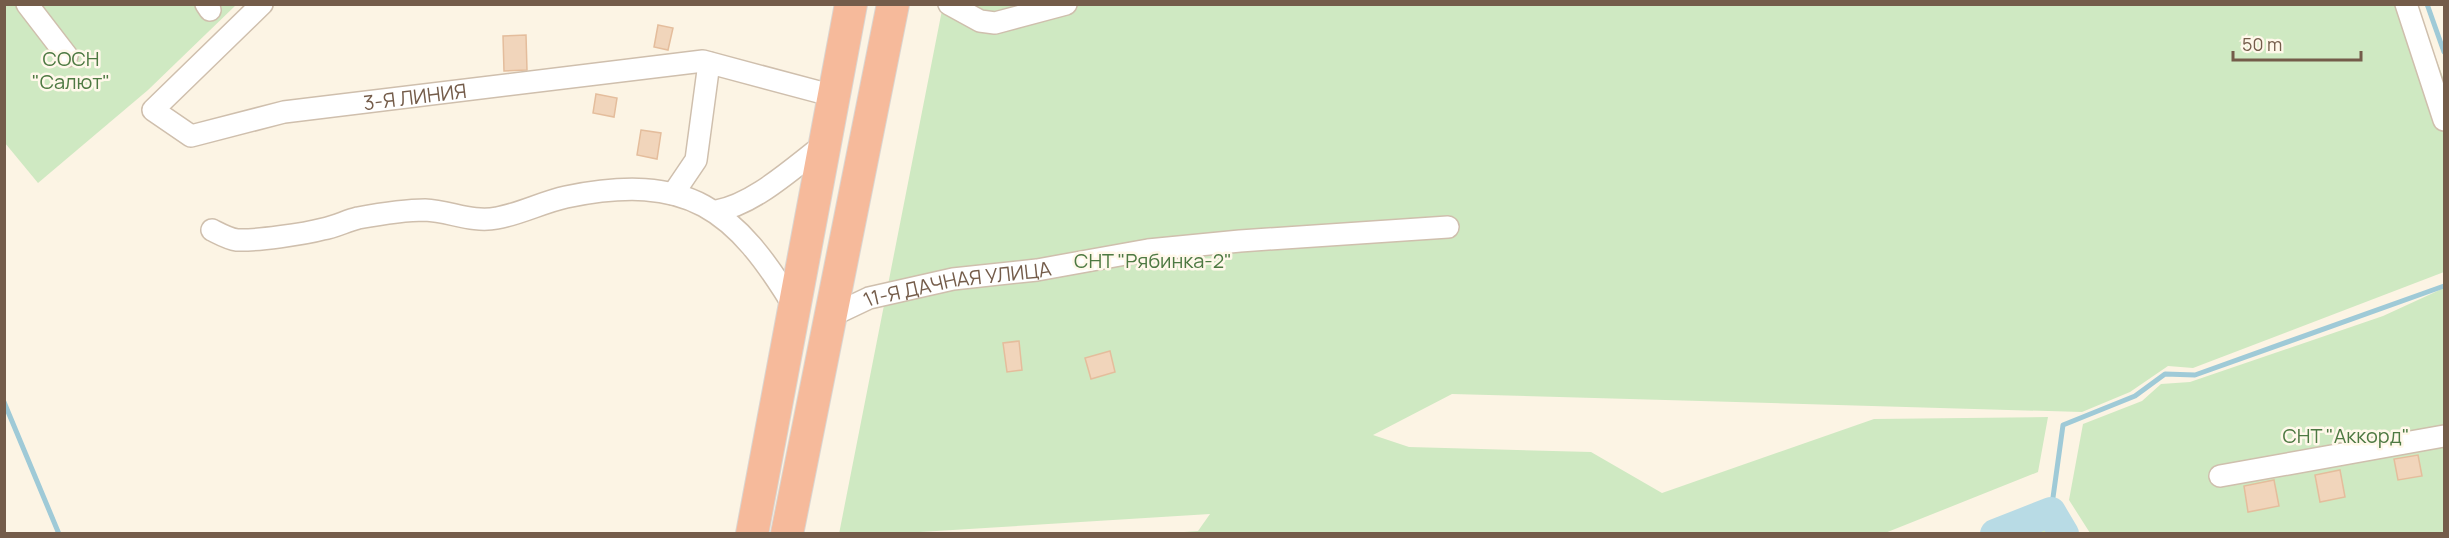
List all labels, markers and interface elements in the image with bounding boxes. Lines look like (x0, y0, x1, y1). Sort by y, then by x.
scale bar (2233, 24, 2360, 62)
text: 50 m (2242, 32, 2282, 56)
park label: СОСН "Салют" (32, 45, 110, 95)
street label: 3-Я ЛИНИЯ (362, 76, 468, 116)
park label: СНТ "Рябинка-2" (1074, 247, 1232, 274)
street label: 11-Я ДАЧНАЯ УЛИЦА (859, 254, 1054, 312)
park label: СНТ "Аккорд" (2283, 422, 2409, 449)

